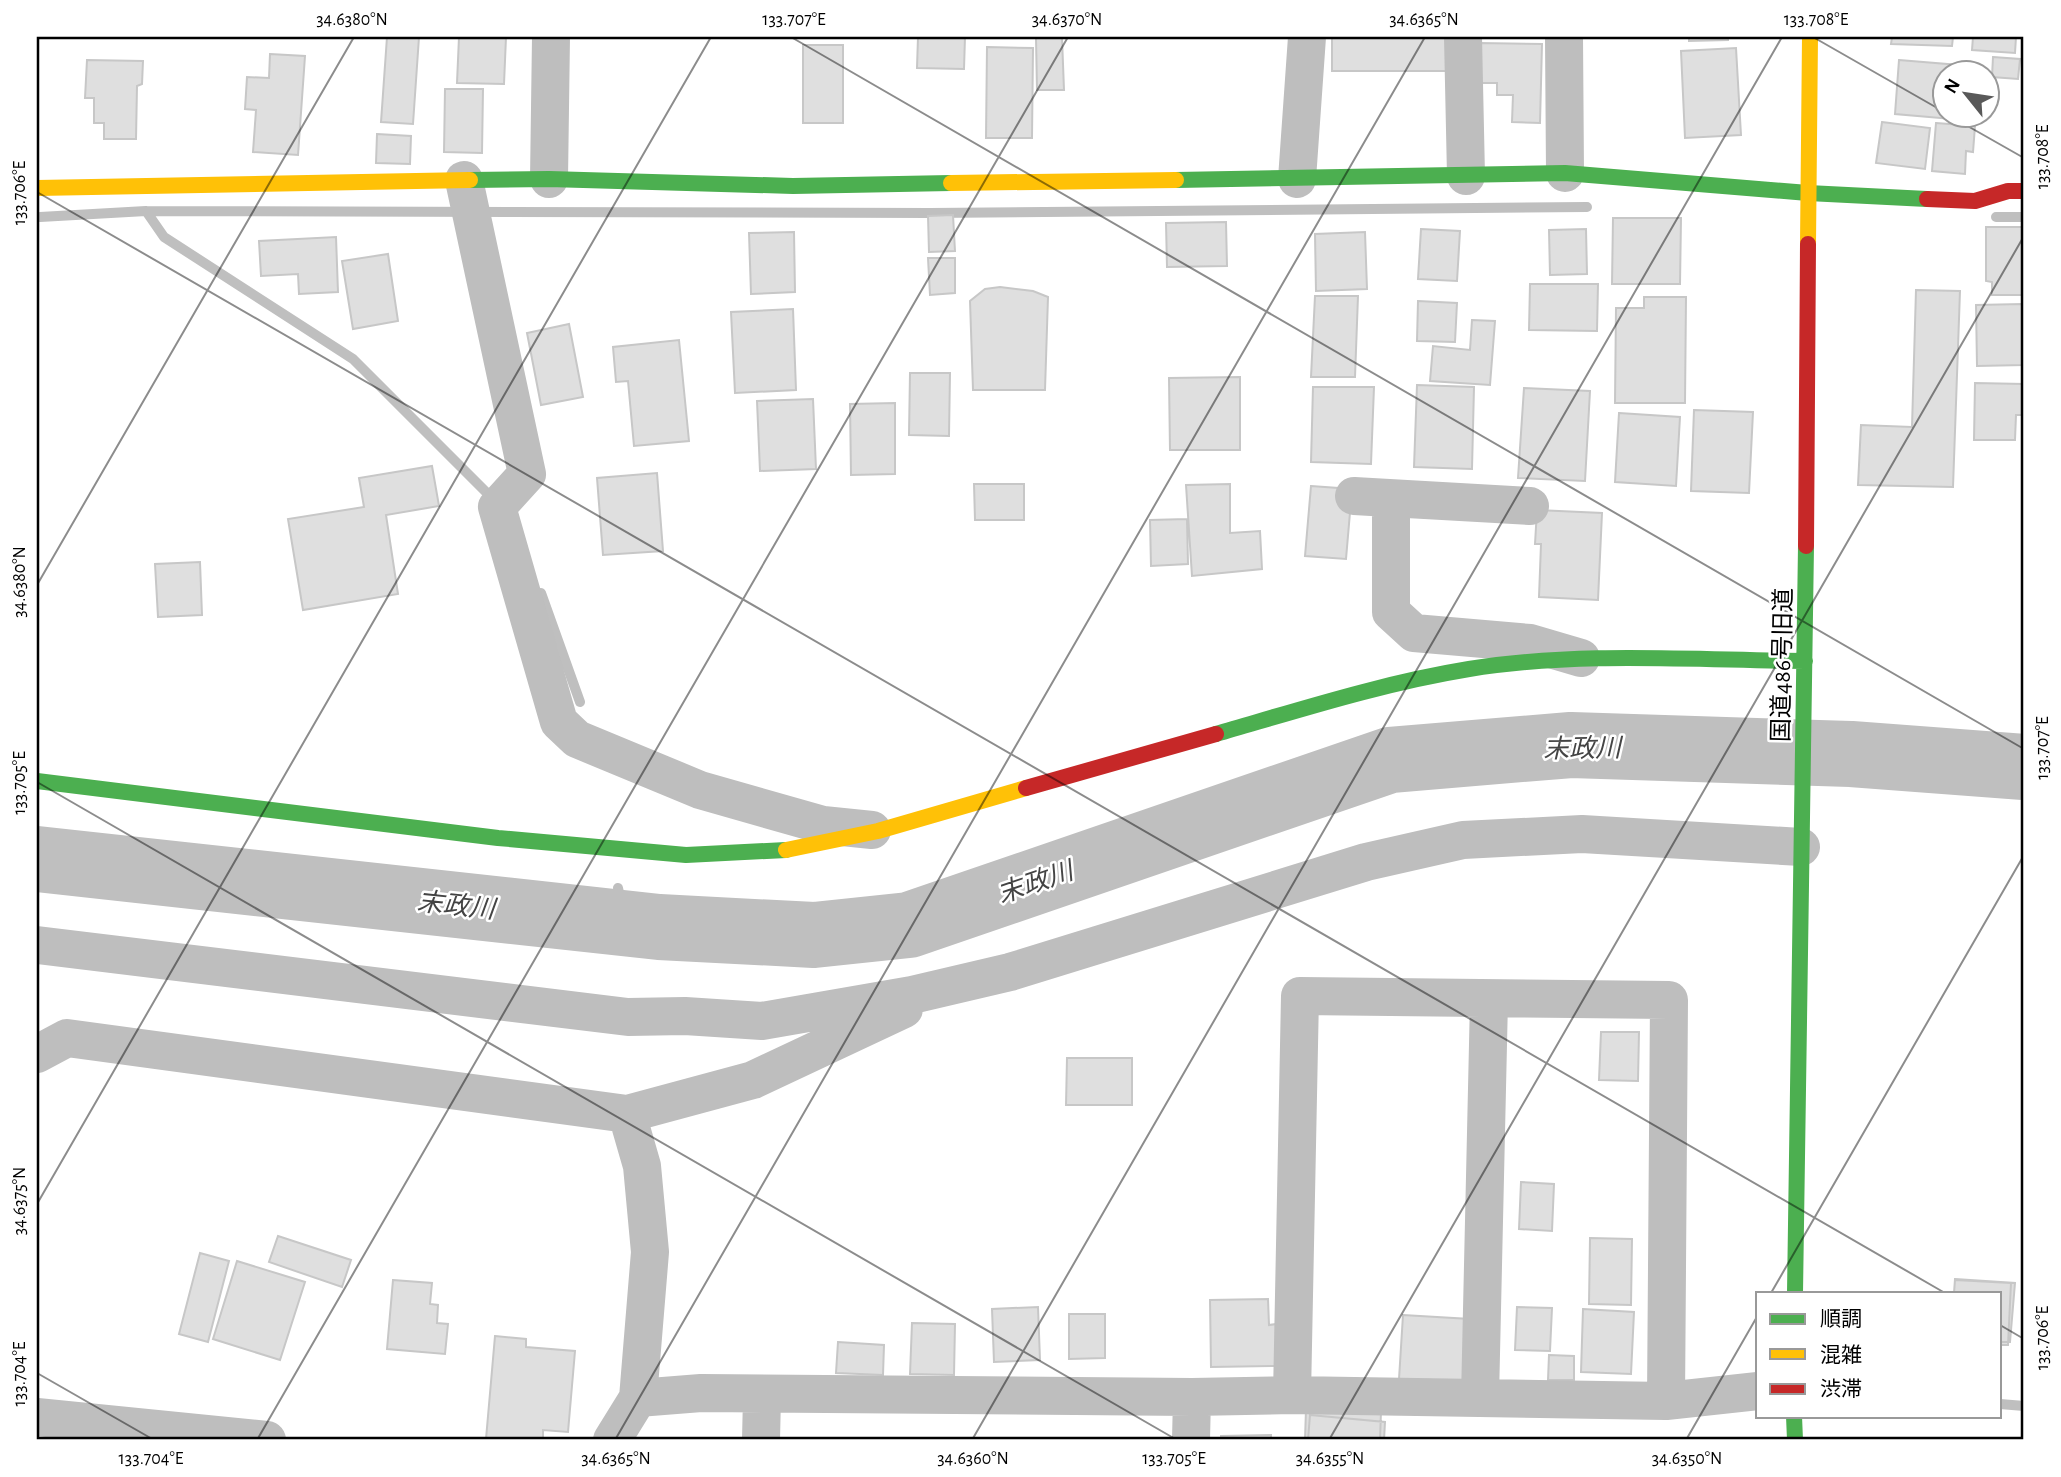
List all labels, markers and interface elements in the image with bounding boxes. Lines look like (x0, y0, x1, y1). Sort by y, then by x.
text: 34.6380°N (316, 11, 388, 29)
text: 133.707°E (762, 11, 826, 29)
text: 34.6370°N (1032, 11, 1102, 29)
text: 34.6365°N (1389, 11, 1459, 29)
text: 133.708°E (1784, 11, 1849, 29)
north arrow (1932, 60, 2002, 130)
text: N (1941, 76, 1964, 97)
text: 133.708°E (2034, 124, 2052, 189)
text: 133.706°E (11, 160, 29, 225)
text: 34.6380°N (11, 546, 29, 618)
street label: 国道486号旧道 (1768, 588, 1796, 742)
text: 133.707°E (2034, 716, 2052, 780)
water label: 末政川 (1543, 734, 1624, 763)
text: 133.705°E (11, 751, 29, 815)
water label: 末政川 (994, 856, 1079, 908)
water label: 末政川 (416, 888, 499, 923)
text: 34.6375°N (11, 1167, 29, 1235)
legend (1756, 1292, 2002, 1418)
text: 133.706°E (2034, 1305, 2052, 1370)
text: 順調 (1820, 1308, 1862, 1330)
text: 133.704°E (11, 1341, 29, 1406)
text: 混雑 (1820, 1344, 1862, 1366)
text: 渋滞 (1820, 1378, 1862, 1400)
text: 133.704°E (119, 1450, 184, 1468)
text: 34.6365°N (581, 1450, 651, 1468)
text: 34.6360°N (937, 1450, 1009, 1468)
text: 133.705°E (1142, 1450, 1206, 1468)
text: 34.6355°N (1296, 1450, 1364, 1468)
text: 34.6350°N (1652, 1450, 1722, 1468)

